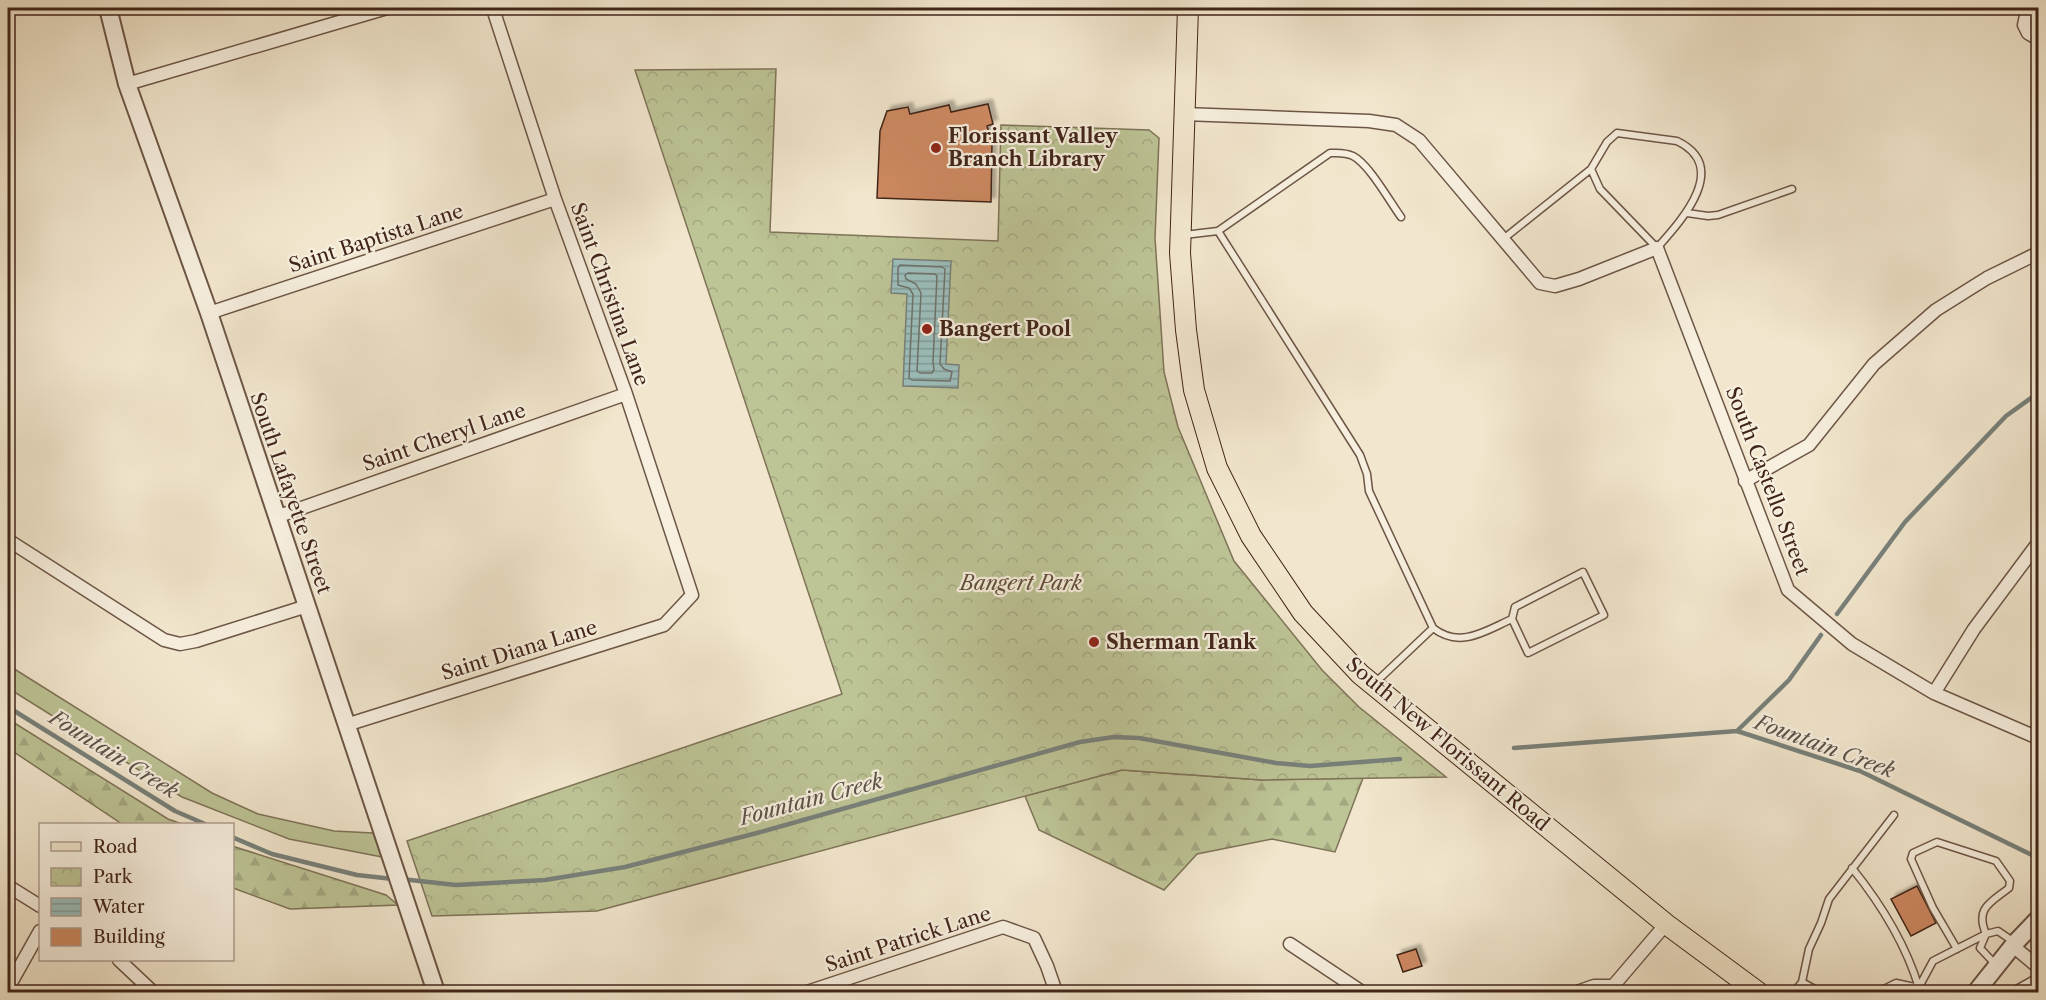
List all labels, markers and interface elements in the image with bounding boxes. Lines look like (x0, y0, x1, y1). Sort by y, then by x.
place label: Florissant Valley Branch Library (948, 124, 1118, 171)
marker: Florissant Valley Branch Library (929, 141, 943, 155)
street label: Saint Baptista Lane (286, 198, 466, 278)
street label: Saint Christina Lane (566, 199, 654, 389)
place label: Bangert Pool (939, 317, 1071, 341)
marker: Bangert Pool (920, 322, 934, 336)
street label: South Castello Street (1721, 383, 1815, 579)
street label: South Lafayette Street (245, 389, 337, 597)
street label: Saint Cheryl Lane (359, 398, 529, 476)
park label: Bangert Park (958, 571, 1083, 595)
street label: Saint Diana Lane (438, 615, 600, 685)
place label: Sherman Tank (1106, 630, 1257, 654)
marker: Sherman Tank (1087, 635, 1101, 649)
street label: South New Florissant Road (1342, 652, 1554, 836)
water label: Fountain Creek (43, 703, 183, 804)
water label: Fountain Creek (1750, 708, 1898, 783)
water label: Fountain Creek (735, 768, 885, 831)
legend (39, 823, 234, 961)
text: Road (93, 836, 138, 858)
text: Park (93, 866, 134, 888)
text: Water (92, 896, 145, 918)
street label: Saint Patrick Lane (822, 901, 994, 977)
text: Building (93, 926, 165, 948)

